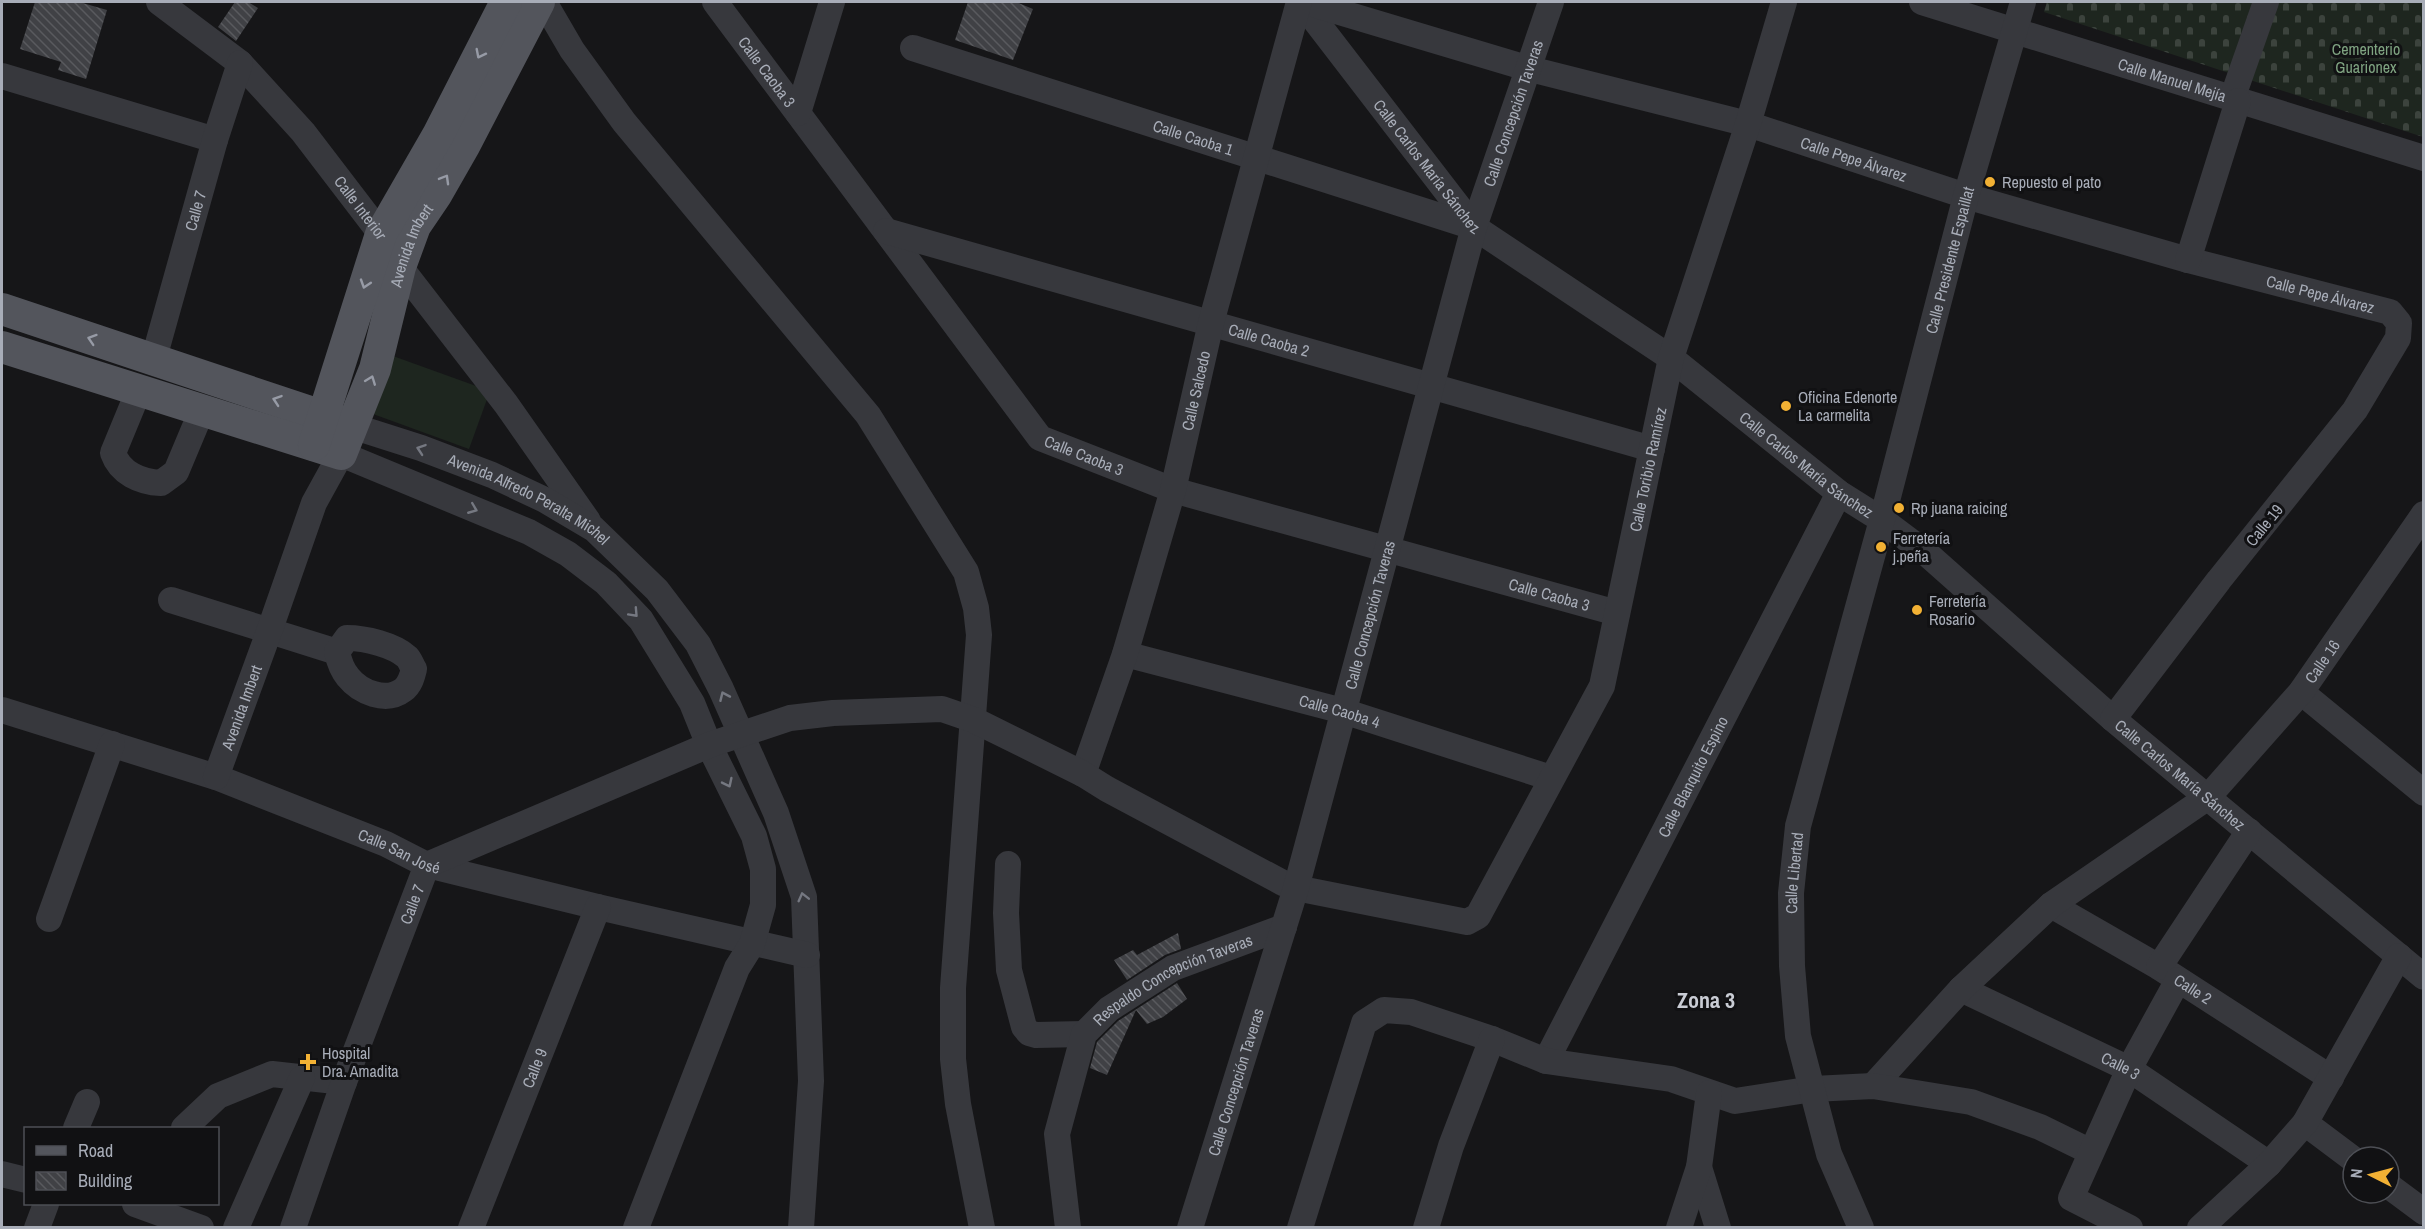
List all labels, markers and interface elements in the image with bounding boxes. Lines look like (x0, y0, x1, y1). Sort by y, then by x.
street label: Calle Caoba 3 (733, 32, 801, 112)
street label: Calle Concepción Taveras (1478, 37, 1548, 189)
park label: Cementerio Guarionex (2332, 38, 2400, 78)
one-way arrow (476, 47, 487, 58)
street label: Calle Manuel Mejía (2115, 53, 2230, 107)
street label: Calle Carlos María Sánchez (1369, 95, 1485, 239)
street label: Calle Caoba 1 (1150, 114, 1237, 161)
street label: Calle Pepe Álvarez (1798, 131, 1910, 187)
street label: Calle Interior (329, 171, 393, 244)
place label: Repuesto el pato (2002, 171, 2101, 193)
one-way arrow (438, 175, 449, 185)
marker: Repuesto el pato (1983, 175, 1997, 189)
street label: Calle Presidente Espaillat (1920, 184, 1979, 336)
street label: Calle 7 (179, 188, 211, 233)
street label: Avenida Imbert (384, 199, 438, 290)
street label: Calle Pepe Álvarez (2264, 270, 2377, 319)
one-way arrow (360, 278, 372, 289)
street label: Calle Caoba 2 (1226, 318, 1312, 362)
one-way arrow (87, 333, 98, 346)
street label: Calle Salcedo (1176, 349, 1215, 432)
one-way arrow (363, 375, 376, 386)
place label: Oficina Edenorte La carmelita (1798, 386, 1897, 426)
one-way arrow (272, 395, 283, 408)
marker: Oficina Edenorte La carmelita (1779, 399, 1793, 413)
street label: Calle Toribio Ramírez (1624, 405, 1671, 534)
street label: Calle Carlos María Sánchez (1735, 406, 1878, 523)
street label: Calle Caoba 3 (1041, 430, 1127, 481)
one-way arrow (416, 443, 427, 456)
street label: Avenida Alfredo Peralta Michel (444, 448, 615, 550)
place label: Rp juana raicing (1911, 497, 2008, 519)
street label: Calle 19 (2240, 499, 2288, 551)
marker: Rp juana raicing (1892, 501, 1906, 515)
one-way arrow (467, 502, 478, 514)
place label: Ferretería j.peña (1892, 527, 1951, 567)
street label: Calle Concepción Taveras (1339, 538, 1400, 692)
marker: Ferretería j.peña (1874, 540, 1888, 554)
street label: Calle Caoba 3 (1506, 573, 1592, 616)
place label: Ferretería Rosario (1929, 590, 1987, 630)
marker: Ferretería Rosario (1910, 603, 1924, 617)
one-way arrow (627, 607, 638, 617)
street label: Calle 16 (2299, 635, 2345, 688)
street label: Avenida Imbert (215, 662, 267, 754)
street label: Calle Caoba 4 (1297, 689, 1383, 733)
one-way arrow (720, 692, 732, 703)
street label: Calle Blanquito Espino (1652, 712, 1733, 841)
street label: Calle Carlos María Sánchez (2110, 714, 2250, 836)
one-way arrow (721, 777, 732, 788)
street label: Calle San José (355, 823, 442, 879)
street label: Calle Libertad (1780, 831, 1808, 914)
street label: Calle 7 (394, 881, 430, 927)
one-way arrow (798, 892, 811, 902)
street label: Respaldo Concepción Taveras (1088, 929, 1255, 1030)
street label: Calle 2 (2170, 969, 2216, 1009)
district label: Zona 3 (1677, 985, 1735, 1015)
street label: Calle Concepción Taveras (1202, 1005, 1269, 1158)
place label: Hospital Dra. Amadita (322, 1042, 399, 1082)
street label: Calle 9 (517, 1045, 552, 1091)
street label: Calle 3 (2098, 1046, 2145, 1084)
marker: Hospital Dra. Amadita (299, 1053, 317, 1071)
legend (24, 1127, 219, 1205)
text: Road (78, 1138, 113, 1163)
north arrow (2341, 1145, 2401, 1205)
text: Building (78, 1168, 133, 1193)
text: N (2345, 1168, 2368, 1179)

